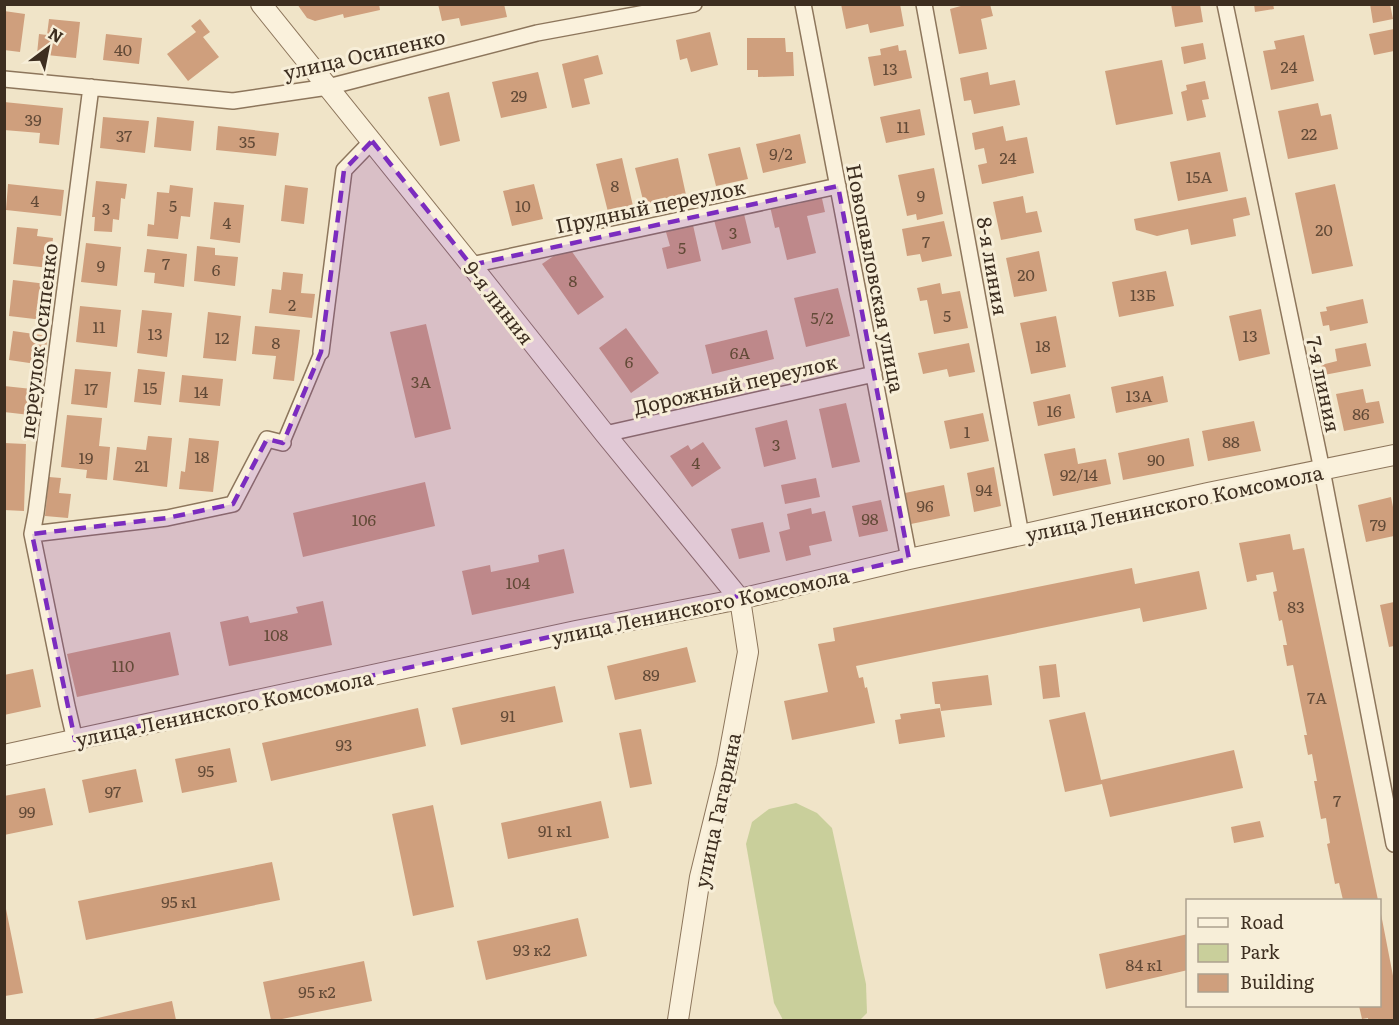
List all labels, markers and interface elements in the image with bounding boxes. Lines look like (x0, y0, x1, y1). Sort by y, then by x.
north arrow (18, 18, 78, 78)
street label: улица Осипенко (280, 20, 448, 86)
text: N (44, 21, 69, 48)
house number: 40 (114, 37, 132, 61)
house number: 24 (1281, 54, 1298, 78)
house number: 13 (882, 56, 898, 80)
house number: 29 (511, 83, 527, 107)
house number: 39 (24, 107, 42, 131)
house number: 11 (896, 114, 910, 138)
house number: 22 (1301, 121, 1317, 145)
house number: 37 (116, 123, 132, 147)
house number: 35 (239, 129, 255, 153)
house number: 9/2 (769, 141, 793, 165)
house number: 24 (1000, 145, 1017, 169)
street label: Новопавловская улица (840, 161, 914, 395)
house number: 15А (1186, 164, 1212, 188)
street label: Прудный переулок (553, 170, 748, 240)
house number: 8 (611, 173, 620, 197)
house number: 9 (917, 183, 925, 207)
house number: 4 (31, 188, 40, 212)
house number: 5 (169, 193, 177, 217)
house number: 10 (515, 193, 531, 217)
house number: 3 (102, 196, 110, 220)
house number: 4 (223, 210, 232, 234)
street label: 8-я линия (971, 214, 1017, 318)
house number: 20 (1315, 217, 1333, 241)
house number: 3 (729, 220, 737, 244)
house number: 7 (922, 229, 930, 253)
house number: 5 (678, 235, 686, 259)
street label: переулок Осипенко (10, 241, 64, 441)
house number: 7 (162, 251, 170, 275)
house number: 9 (97, 253, 105, 277)
street label: 9-я линия (458, 254, 542, 350)
house number: 6 (212, 257, 221, 281)
house number: 20 (1017, 262, 1035, 286)
house number: 8 (569, 268, 578, 292)
house number: 13Б (1130, 282, 1156, 306)
house number: 2 (288, 292, 296, 316)
house number: 5 (943, 303, 951, 327)
house number: 5/2 (810, 305, 834, 329)
house number: 11 (92, 314, 106, 338)
house number: 13 (147, 321, 163, 345)
house number: 13 (1242, 323, 1258, 347)
house number: 12 (215, 325, 229, 349)
house number: 8 (272, 330, 281, 354)
house number: 18 (1035, 333, 1051, 357)
street label: 7-я линия (1300, 333, 1350, 435)
house number: 6А (730, 340, 750, 364)
street label: Дорожный переулок (630, 345, 840, 421)
house number: 6 (625, 349, 634, 373)
house number: 3А (411, 369, 431, 393)
house number: 15 (143, 375, 157, 399)
house number: 17 (84, 376, 98, 400)
house number: 14 (194, 379, 209, 403)
house number: 13А (1126, 383, 1153, 407)
house number: 16 (1046, 398, 1062, 422)
house number: 86 (1352, 401, 1370, 425)
house number: 1 (964, 419, 971, 443)
house number: 88 (1222, 429, 1240, 453)
house number: 3 (772, 432, 780, 456)
house number: 18 (194, 444, 210, 468)
house number: 19 (79, 445, 93, 469)
house number: 90 (1147, 447, 1165, 471)
house number: 4 (692, 450, 701, 474)
house number: 21 (135, 453, 150, 477)
street label: улица Ленинского Комсомола (1022, 456, 1326, 548)
house number: 92/14 (1060, 462, 1098, 486)
house number: 94 (975, 477, 993, 501)
house number: 96 (917, 493, 934, 517)
house number: 98 (861, 506, 879, 530)
house number: 106 (352, 507, 377, 531)
house number: 79 (1370, 512, 1386, 536)
street label: улица Ленинского Комсомола (548, 559, 852, 651)
house number: 104 (506, 570, 530, 594)
house number: 83 (1287, 594, 1305, 618)
house number: 108 (264, 622, 288, 646)
house number: 110 (112, 653, 134, 677)
street label: улица Ленинского Комсомола (72, 661, 376, 753)
house number: 89 (642, 662, 660, 686)
house number: 7А (1307, 685, 1327, 709)
house number: 91 (501, 703, 516, 727)
street label: улица Гагарина (685, 729, 747, 890)
house number: 93 (335, 732, 353, 756)
house number: 95 (198, 758, 214, 782)
house number: 97 (105, 779, 121, 803)
house number: 7 (1333, 788, 1341, 812)
house number: 99 (19, 799, 35, 823)
house number: 91 к1 (538, 818, 573, 842)
house number: 95 к1 (161, 889, 197, 913)
legend (1186, 899, 1381, 1007)
text: Road (1240, 908, 1284, 935)
house number: 93 к2 (513, 937, 551, 961)
text: Park (1240, 938, 1281, 965)
house number: 84 к1 (1126, 952, 1163, 976)
text: Building (1240, 968, 1315, 995)
house number: 95 к2 (298, 979, 336, 1003)

